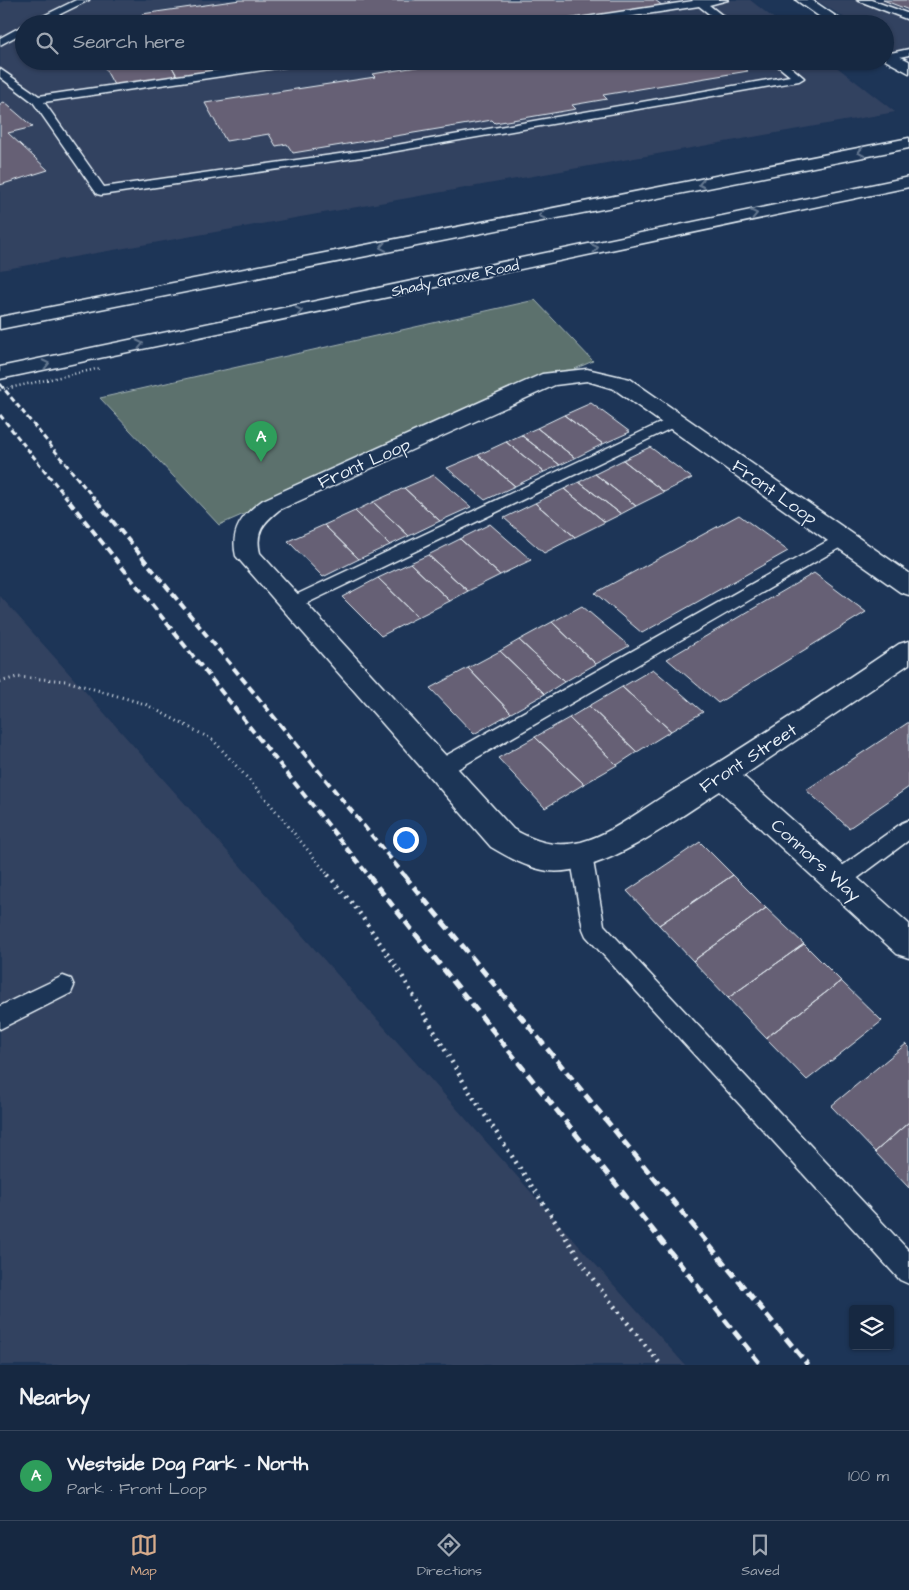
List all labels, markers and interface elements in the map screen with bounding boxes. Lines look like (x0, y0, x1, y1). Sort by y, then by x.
search box (15, 15, 894, 70)
icon: search (33, 29, 61, 57)
text: Search here (73, 29, 185, 56)
one-way arrow (857, 146, 866, 157)
one-way arrow (697, 178, 706, 188)
one-way arrow (538, 210, 547, 220)
one-way arrow (750, 210, 759, 220)
one-way arrow (379, 241, 387, 252)
one-way arrow (591, 243, 600, 254)
street label: Shady Grove Road (389, 255, 521, 303)
one-way arrow (295, 306, 304, 316)
one-way arrow (136, 340, 145, 350)
one-way arrow (42, 359, 51, 370)
pin: A (245, 421, 277, 462)
street label: Front Loop (314, 432, 414, 495)
street label: Front Loop (727, 454, 822, 531)
street label: Front Street (695, 717, 802, 799)
street label: Connors Way (765, 813, 866, 908)
your location (393, 827, 419, 853)
map controls (849, 1305, 894, 1350)
button: layers (849, 1305, 894, 1350)
text: Nearby (20, 1383, 90, 1412)
text: Westside Dog Park - North (67, 1451, 308, 1478)
text: A (31, 1465, 41, 1487)
text: 100 m (848, 1465, 889, 1487)
text: Park · Front Loop (67, 1478, 207, 1500)
tab: Map (130, 1531, 158, 1581)
tab: Directions (417, 1531, 482, 1581)
tab: Saved (741, 1531, 779, 1581)

